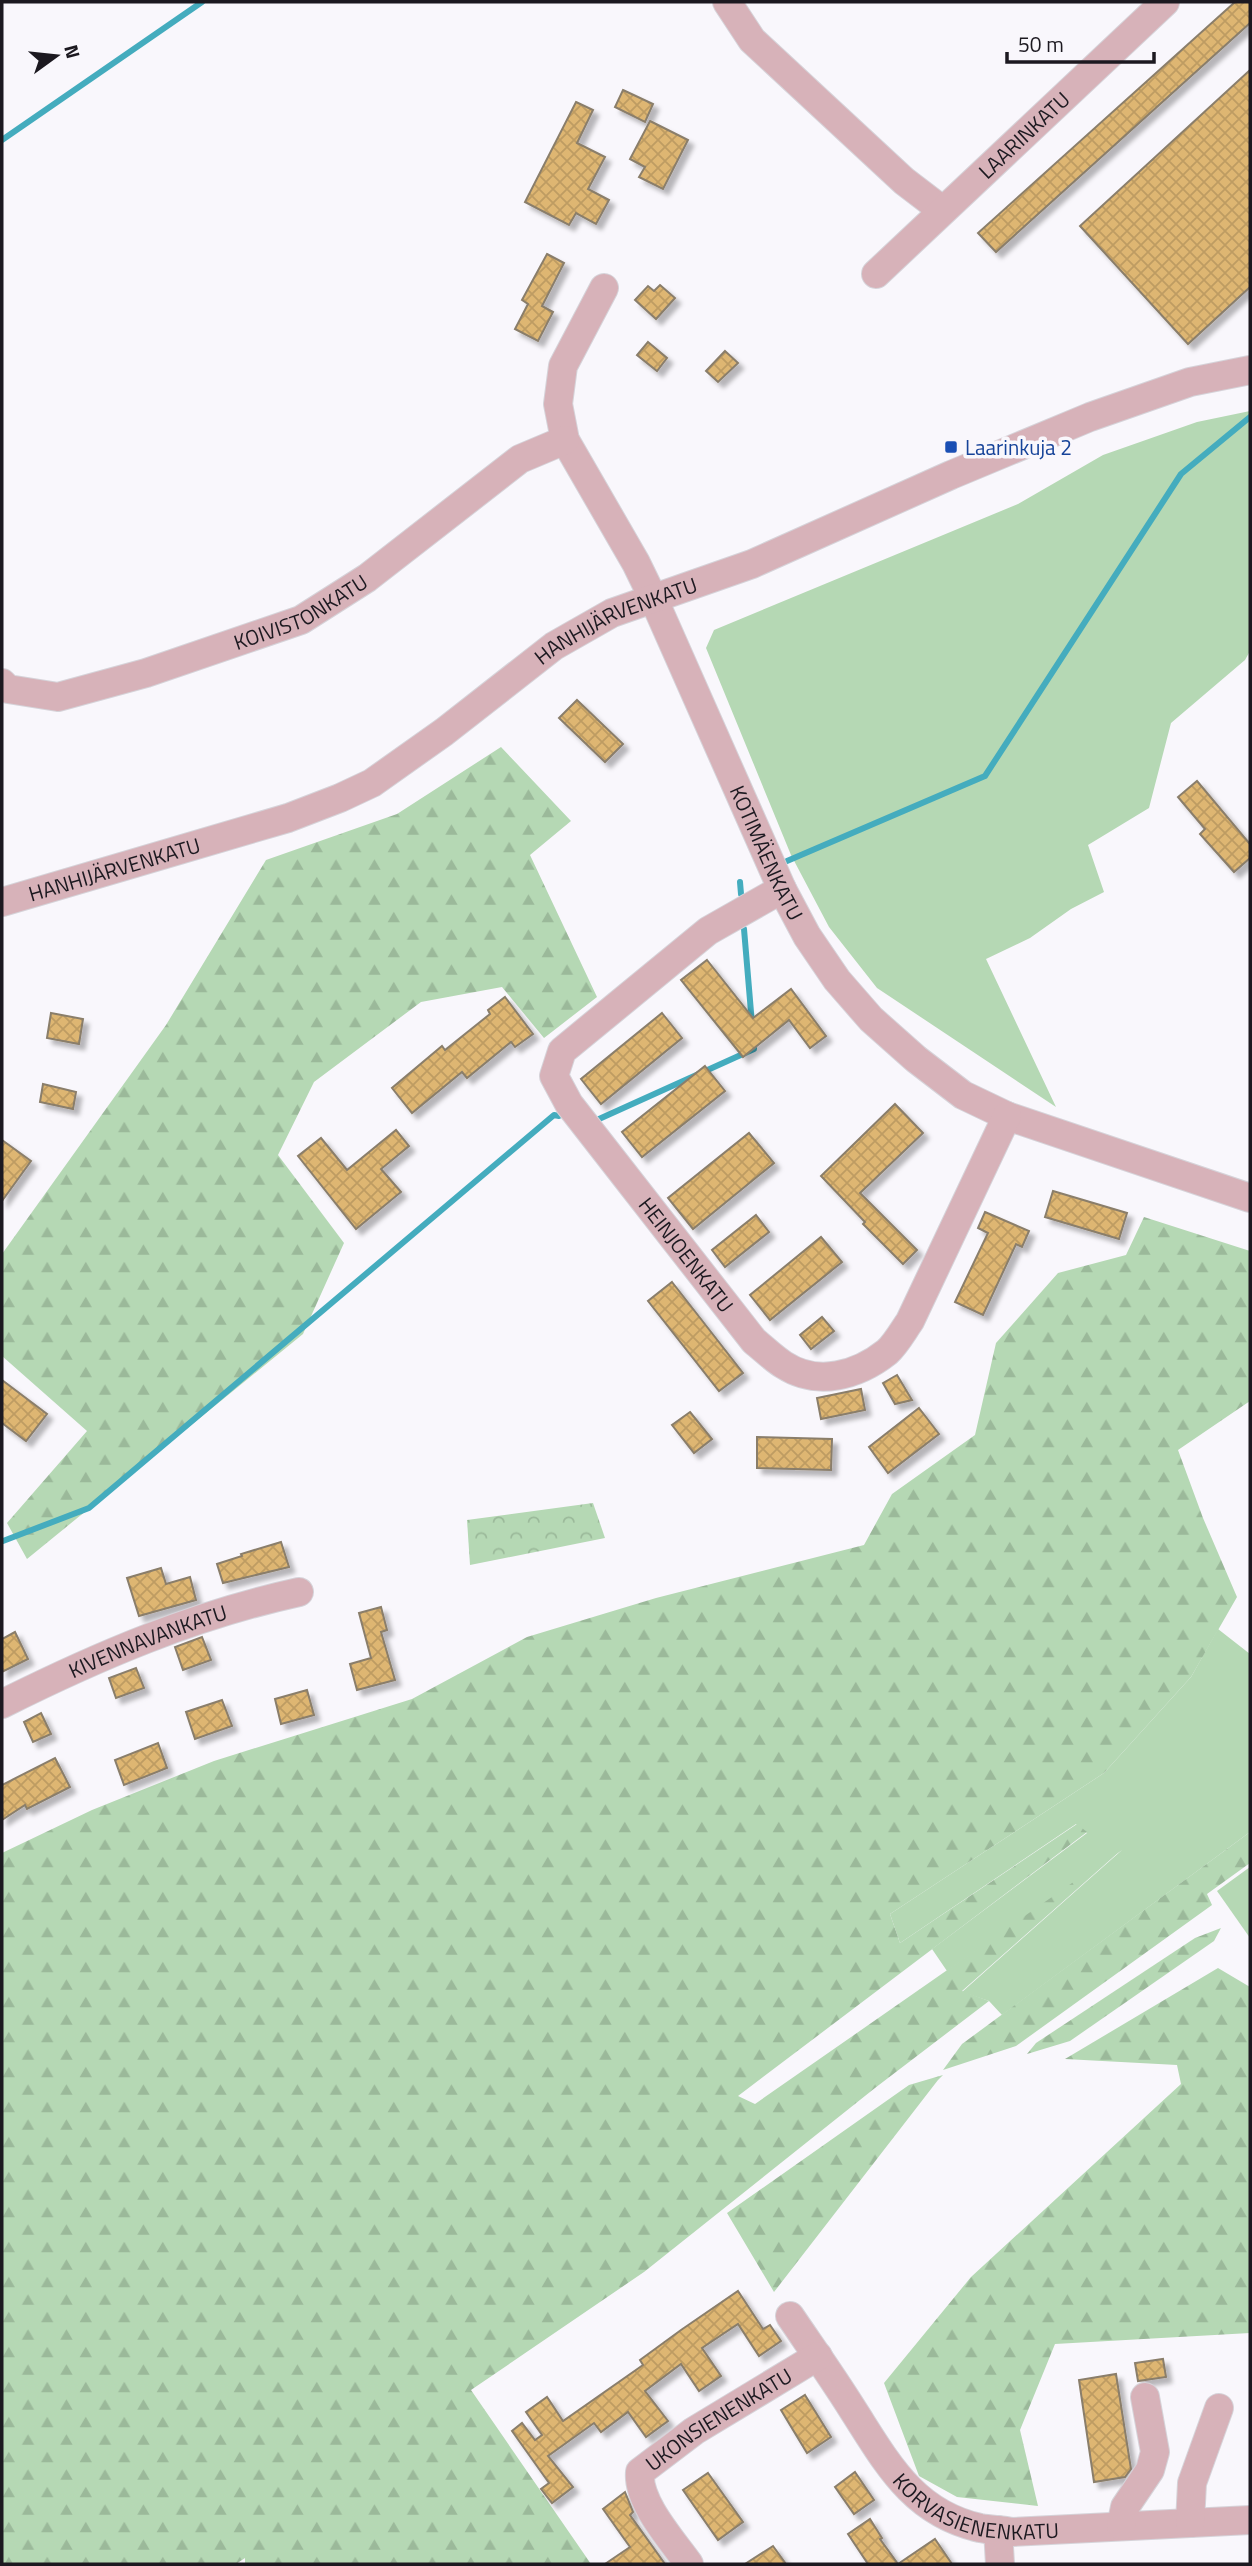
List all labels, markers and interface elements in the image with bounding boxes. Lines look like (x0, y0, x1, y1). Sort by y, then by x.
north arrow (21, 21, 91, 91)
scale bar (1007, 21, 1154, 65)
text: 50 m (1018, 28, 1064, 60)
text: N (57, 41, 89, 62)
street label: LAARINKATU (971, 84, 1077, 186)
place label: Laarinkuja 2 (965, 431, 1072, 463)
marker: Laarinkuja 2 (943, 439, 959, 455)
street label: KOIVISTONKATU (229, 566, 374, 658)
street label: HANHIJÄRVENKATU (527, 568, 701, 672)
street label: KOTIMÄENKATU (722, 780, 812, 926)
street label: HANHIJÄRVENKATU (25, 829, 204, 909)
street label: HEINJOENKATU (631, 1190, 742, 1319)
street label: KIVENNAVANKATU (63, 1596, 231, 1686)
street label: UKONSIENENKATU (638, 2360, 798, 2479)
street label: KORVASIENENKATU (886, 2465, 1060, 2548)

